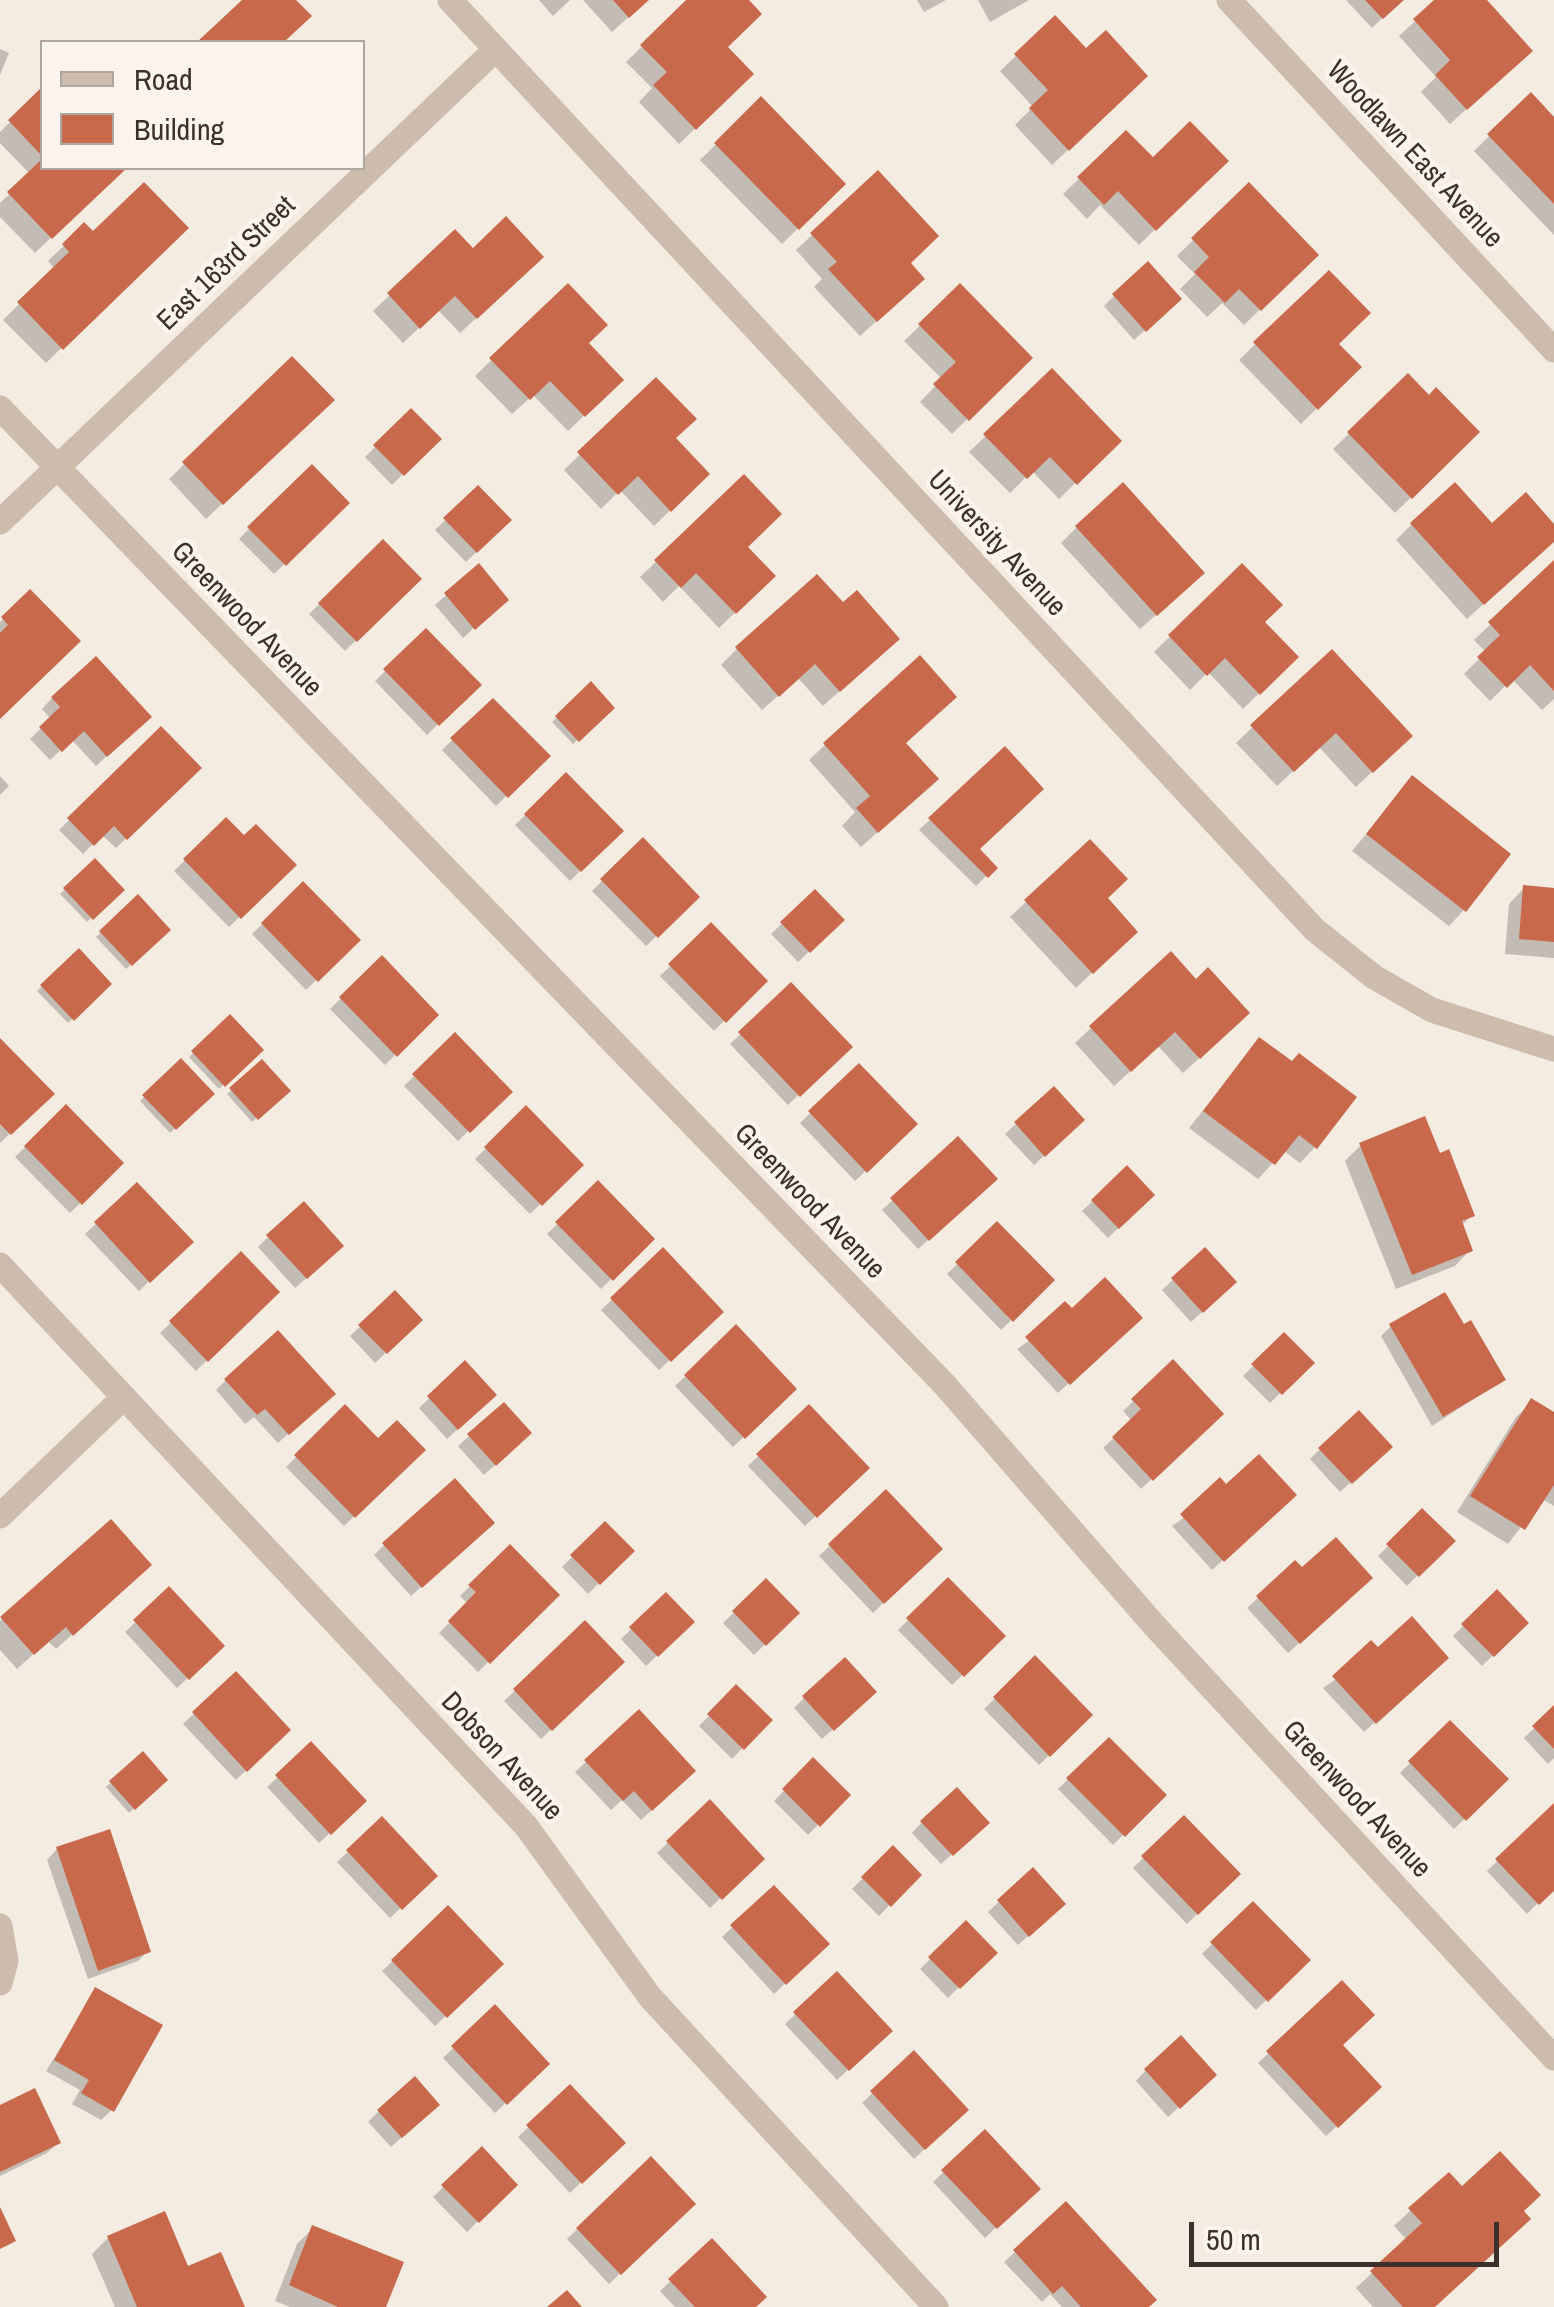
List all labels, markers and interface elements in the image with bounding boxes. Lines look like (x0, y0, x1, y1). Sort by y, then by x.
legend (40, 40, 365, 170)
street label: Woodlawn East Avenue (1319, 55, 1509, 255)
text: Road (134, 59, 193, 99)
text: Building (134, 109, 224, 149)
street label: East 163rd Street (151, 190, 303, 338)
street label: University Avenue (920, 464, 1072, 624)
street label: Greenwood Avenue (164, 535, 328, 705)
street label: Greenwood Avenue (727, 1117, 891, 1287)
street label: Dobson Avenue (433, 1686, 569, 1828)
street label: Greenwood Avenue (1275, 1714, 1437, 1886)
scale bar (1194, 2202, 1504, 2264)
text: 50 m (1206, 2219, 1261, 2259)

